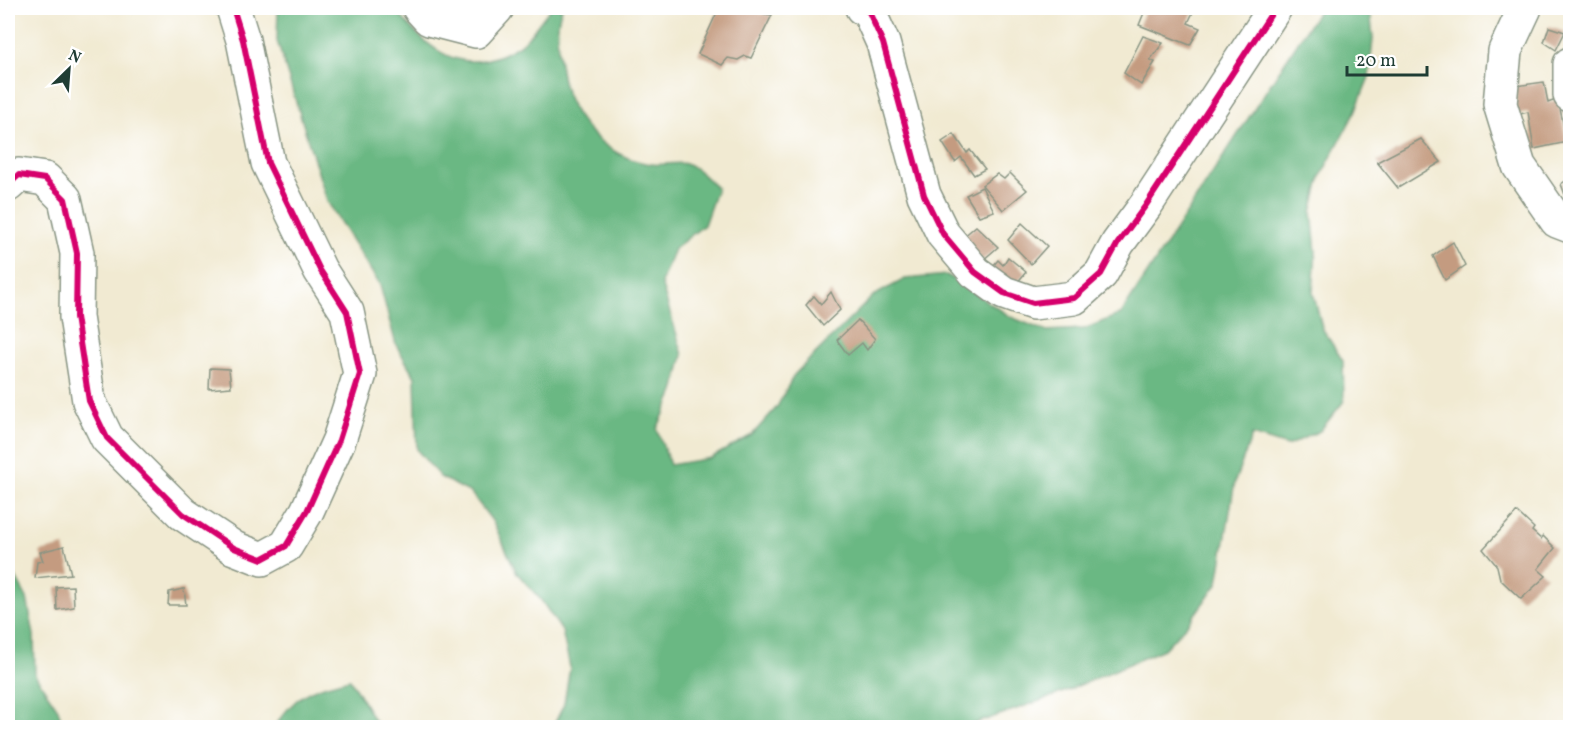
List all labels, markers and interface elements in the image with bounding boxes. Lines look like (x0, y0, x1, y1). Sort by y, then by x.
north arrow (39, 39, 99, 99)
scale bar (1347, 39, 1426, 77)
text: N (65, 45, 85, 70)
text: 20 m (1356, 49, 1396, 74)

